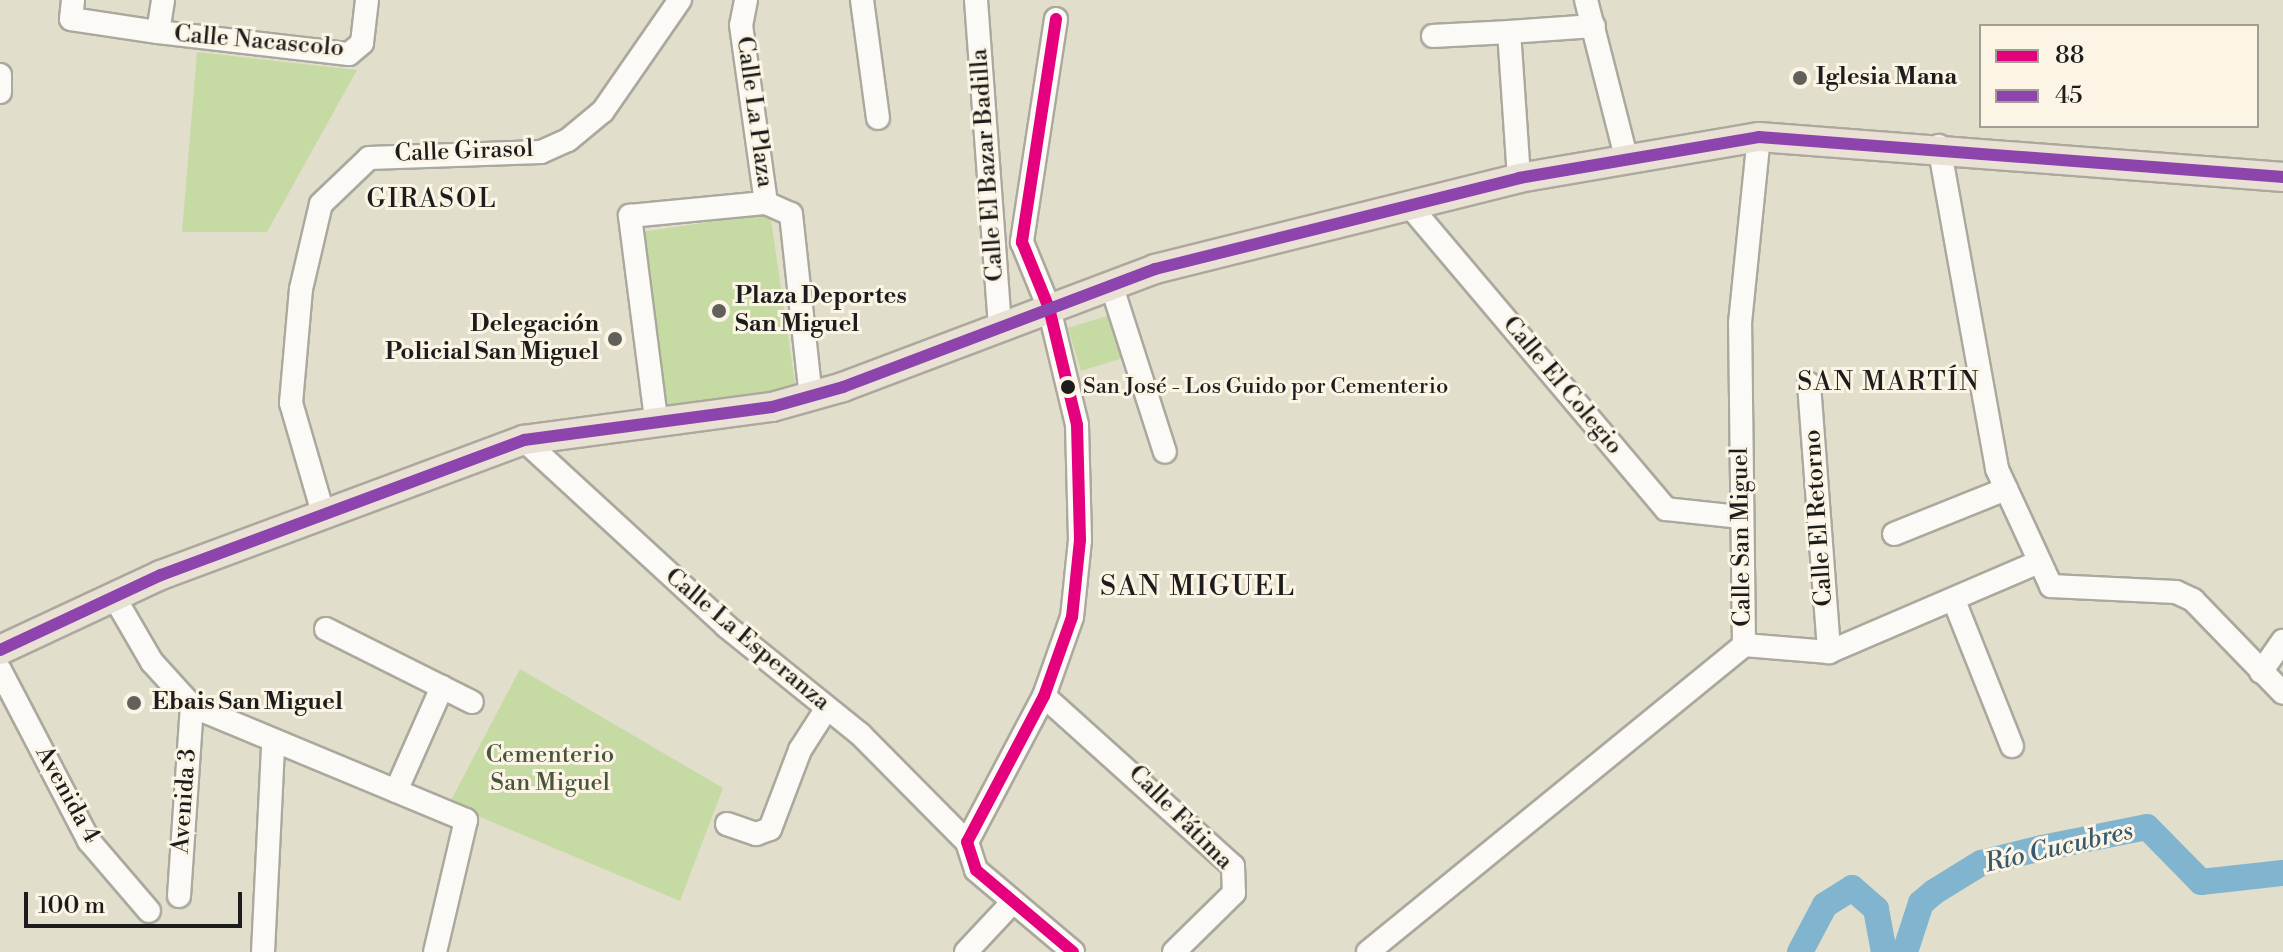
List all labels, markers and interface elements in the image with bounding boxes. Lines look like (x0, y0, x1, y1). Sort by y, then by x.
street label: Calle Nacascolo (173, 20, 345, 64)
legend (1979, 24, 2259, 128)
street label: Calle La Plaza (729, 35, 779, 189)
text: 88 (2055, 41, 2084, 71)
street label: Calle El Bazar Badilla (965, 48, 1011, 282)
place label: Iglesia Mana (1816, 64, 1957, 92)
marker: Iglesia Mana (1791, 69, 1809, 87)
text: 45 (2055, 81, 2083, 111)
street label: Calle Girasol (394, 135, 534, 169)
district label: GIRASOL (367, 184, 497, 216)
place label: Plaza Deportes San Miguel (735, 283, 907, 339)
marker: Plaza Deportes San Miguel (710, 302, 728, 320)
place label: Delegación Policial San Miguel (385, 311, 599, 367)
street label: Calle El Colegio (1496, 311, 1628, 461)
marker: Delegación Policial San Miguel (606, 330, 624, 348)
district label: SAN MARTÍN (1797, 367, 1981, 399)
place label: San José - Los Guido por Cementerio (1083, 374, 1448, 400)
marker: San José - Los Guido por Cementerio (1060, 379, 1076, 395)
street label: Calle El Retorno (1798, 429, 1840, 607)
street label: Calle San Miguel (1726, 447, 1758, 627)
street label: Calle La Esperanza (659, 563, 835, 717)
district label: SAN MIGUEL (1100, 570, 1296, 604)
place label: Ebais San Miguel (152, 689, 343, 717)
marker: Ebais San Miguel (123, 692, 145, 714)
street label: Avenida 4 (29, 742, 105, 848)
park label: Cementerio San Miguel (486, 742, 614, 798)
street label: Avenida 3 (167, 748, 203, 854)
street label: Calle Fátima (1122, 760, 1238, 876)
water label: Río Cucubres (1982, 816, 2136, 880)
scale bar (28, 876, 246, 926)
text: 100 m (38, 891, 105, 921)

